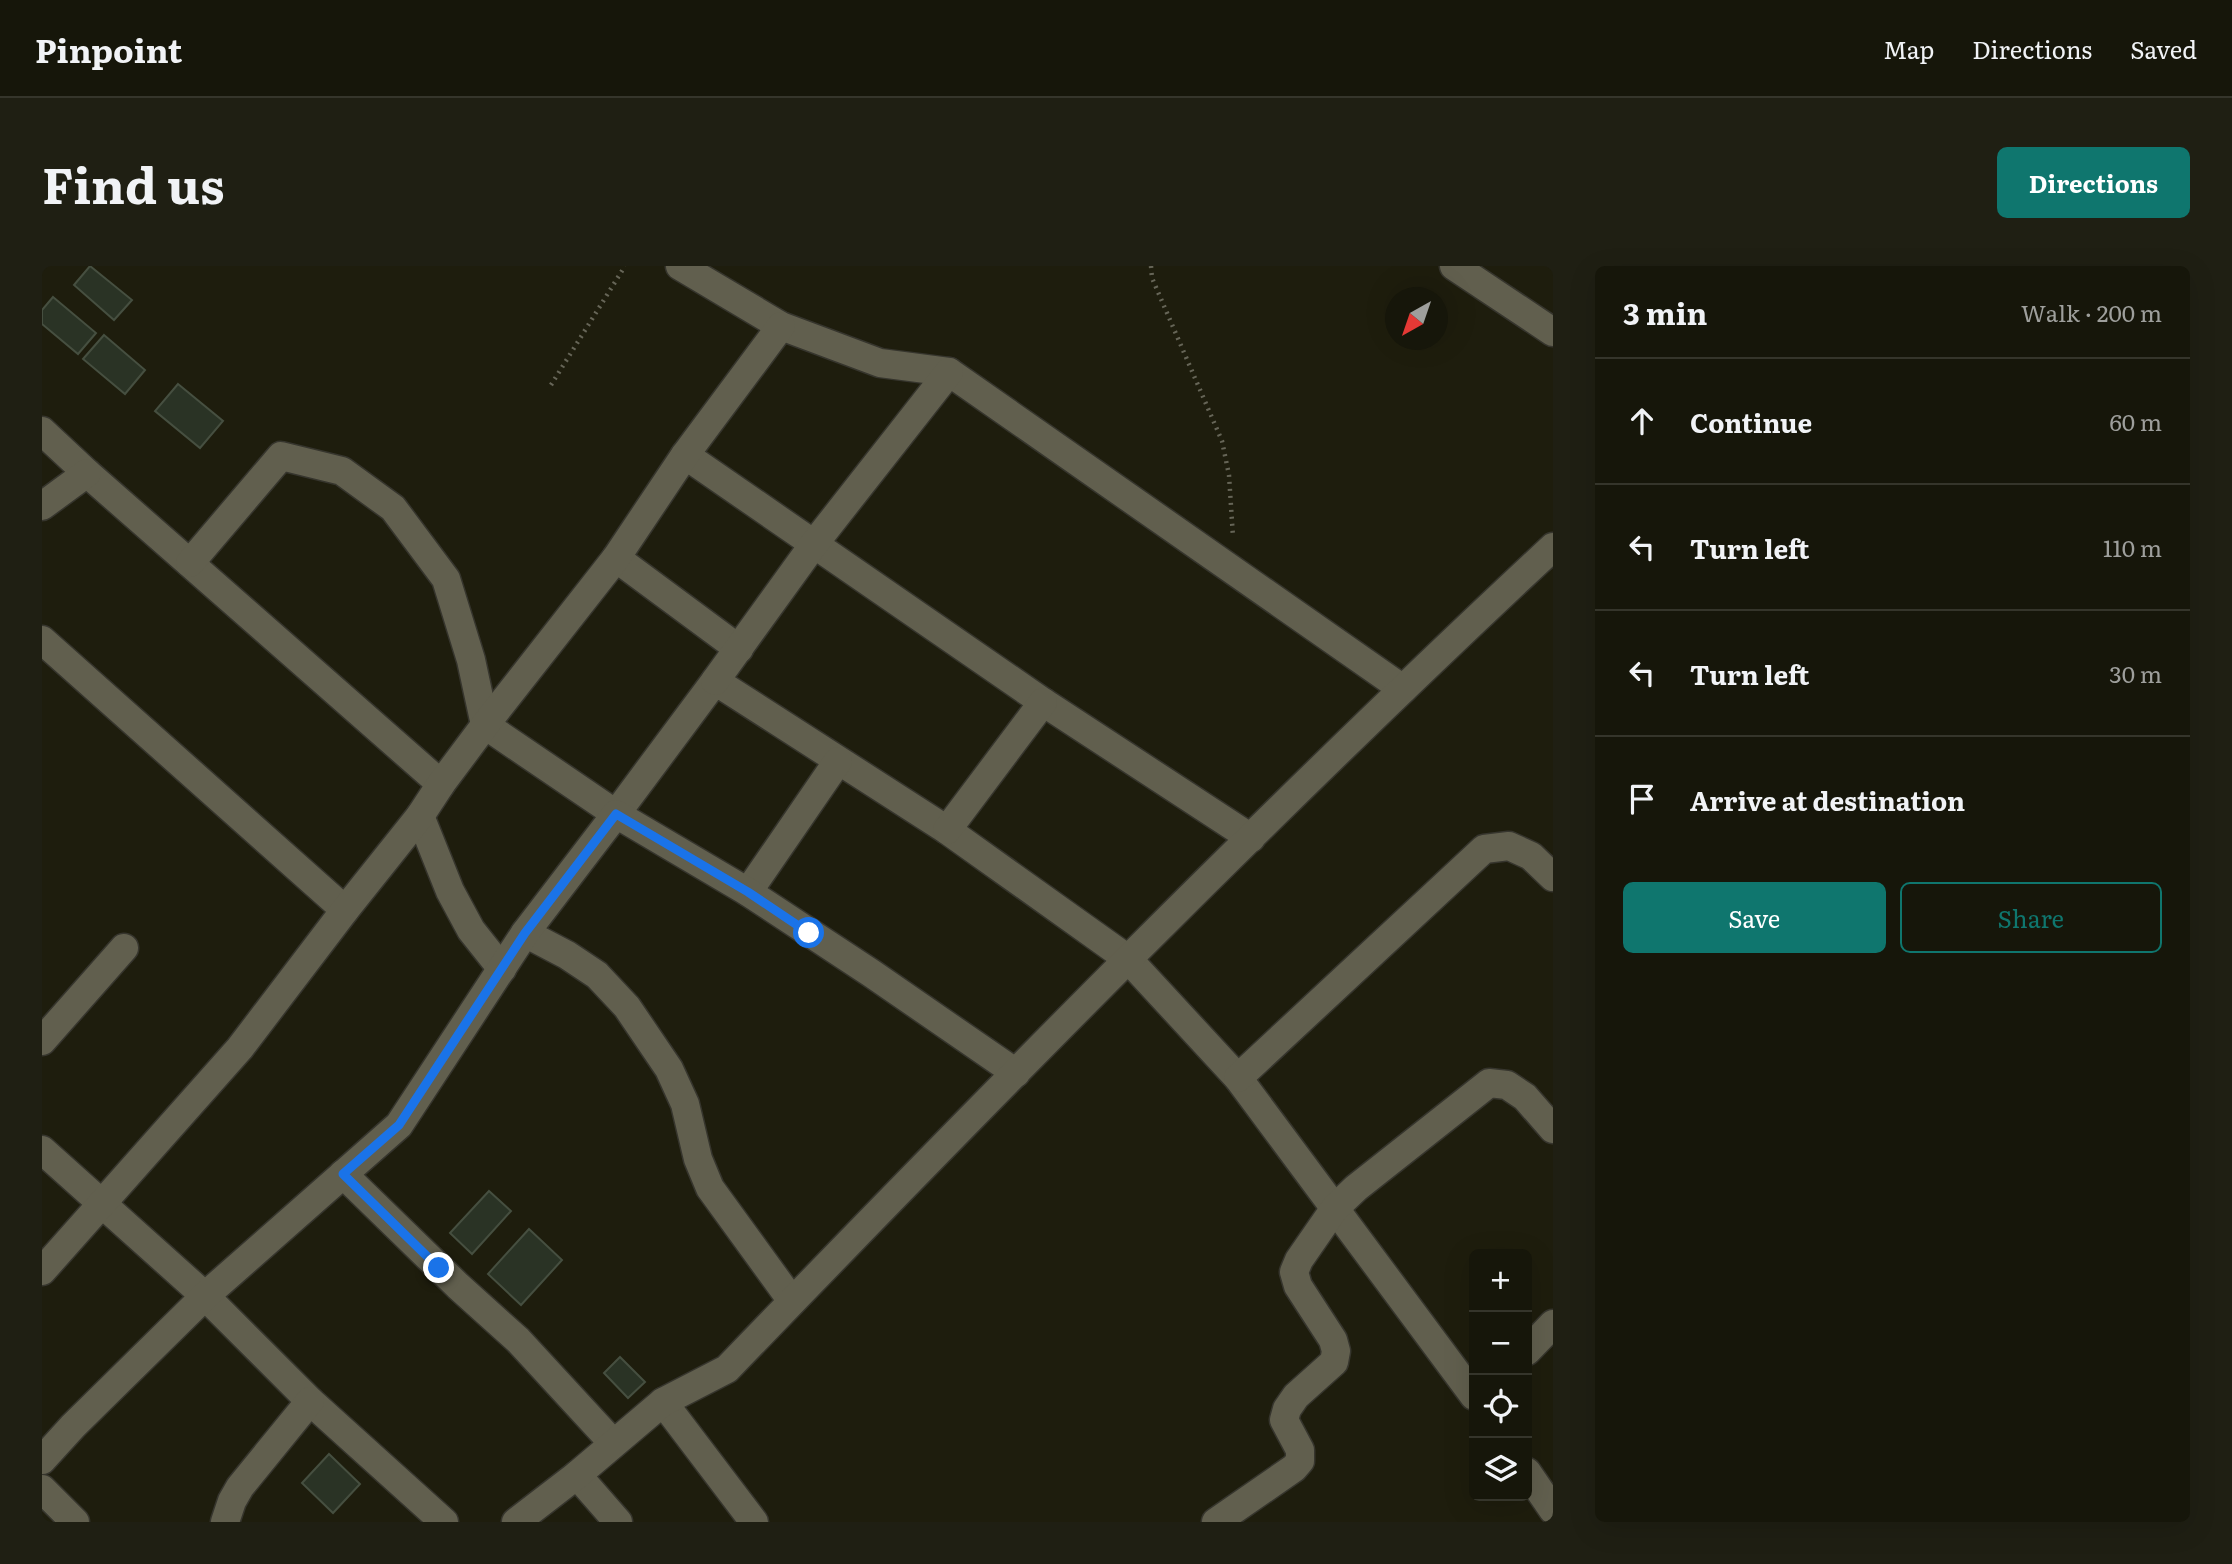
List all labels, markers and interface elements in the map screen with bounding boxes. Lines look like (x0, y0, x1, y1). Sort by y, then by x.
text: Pinpoint (35, 24, 182, 73)
text: Map (1883, 31, 1934, 66)
text: Directions (1972, 31, 2092, 66)
text: Saved (2130, 31, 2197, 66)
text: Find us (42, 146, 225, 219)
button: Directions (1997, 147, 2190, 218)
north arrow (1385, 287, 1448, 350)
text: 3 min (1623, 290, 1707, 334)
text: Walk · 200 m (2021, 295, 2162, 329)
icon: ahead (1623, 402, 1661, 440)
text: Continue (1690, 402, 1812, 441)
text: 60 m (2109, 404, 2162, 438)
icon: left (1623, 528, 1661, 566)
text: Turn left (1690, 528, 1809, 567)
text: 110 m (2103, 530, 2162, 564)
icon: left (1623, 654, 1661, 692)
text: Turn left (1690, 654, 1809, 693)
text: 30 m (2109, 656, 2162, 690)
icon: arrive (1623, 780, 1661, 818)
text: Arrive at destination (1690, 780, 1965, 819)
button: Save (1623, 882, 1886, 953)
button: Share (1900, 882, 2162, 953)
route start (793, 917, 824, 948)
map controls (1469, 1249, 1532, 1501)
button: + (1469, 1249, 1532, 1312)
route end (423, 1252, 454, 1283)
button: − (1469, 1312, 1532, 1375)
button: locate (1469, 1375, 1532, 1438)
button: layers (1469, 1438, 1532, 1501)

